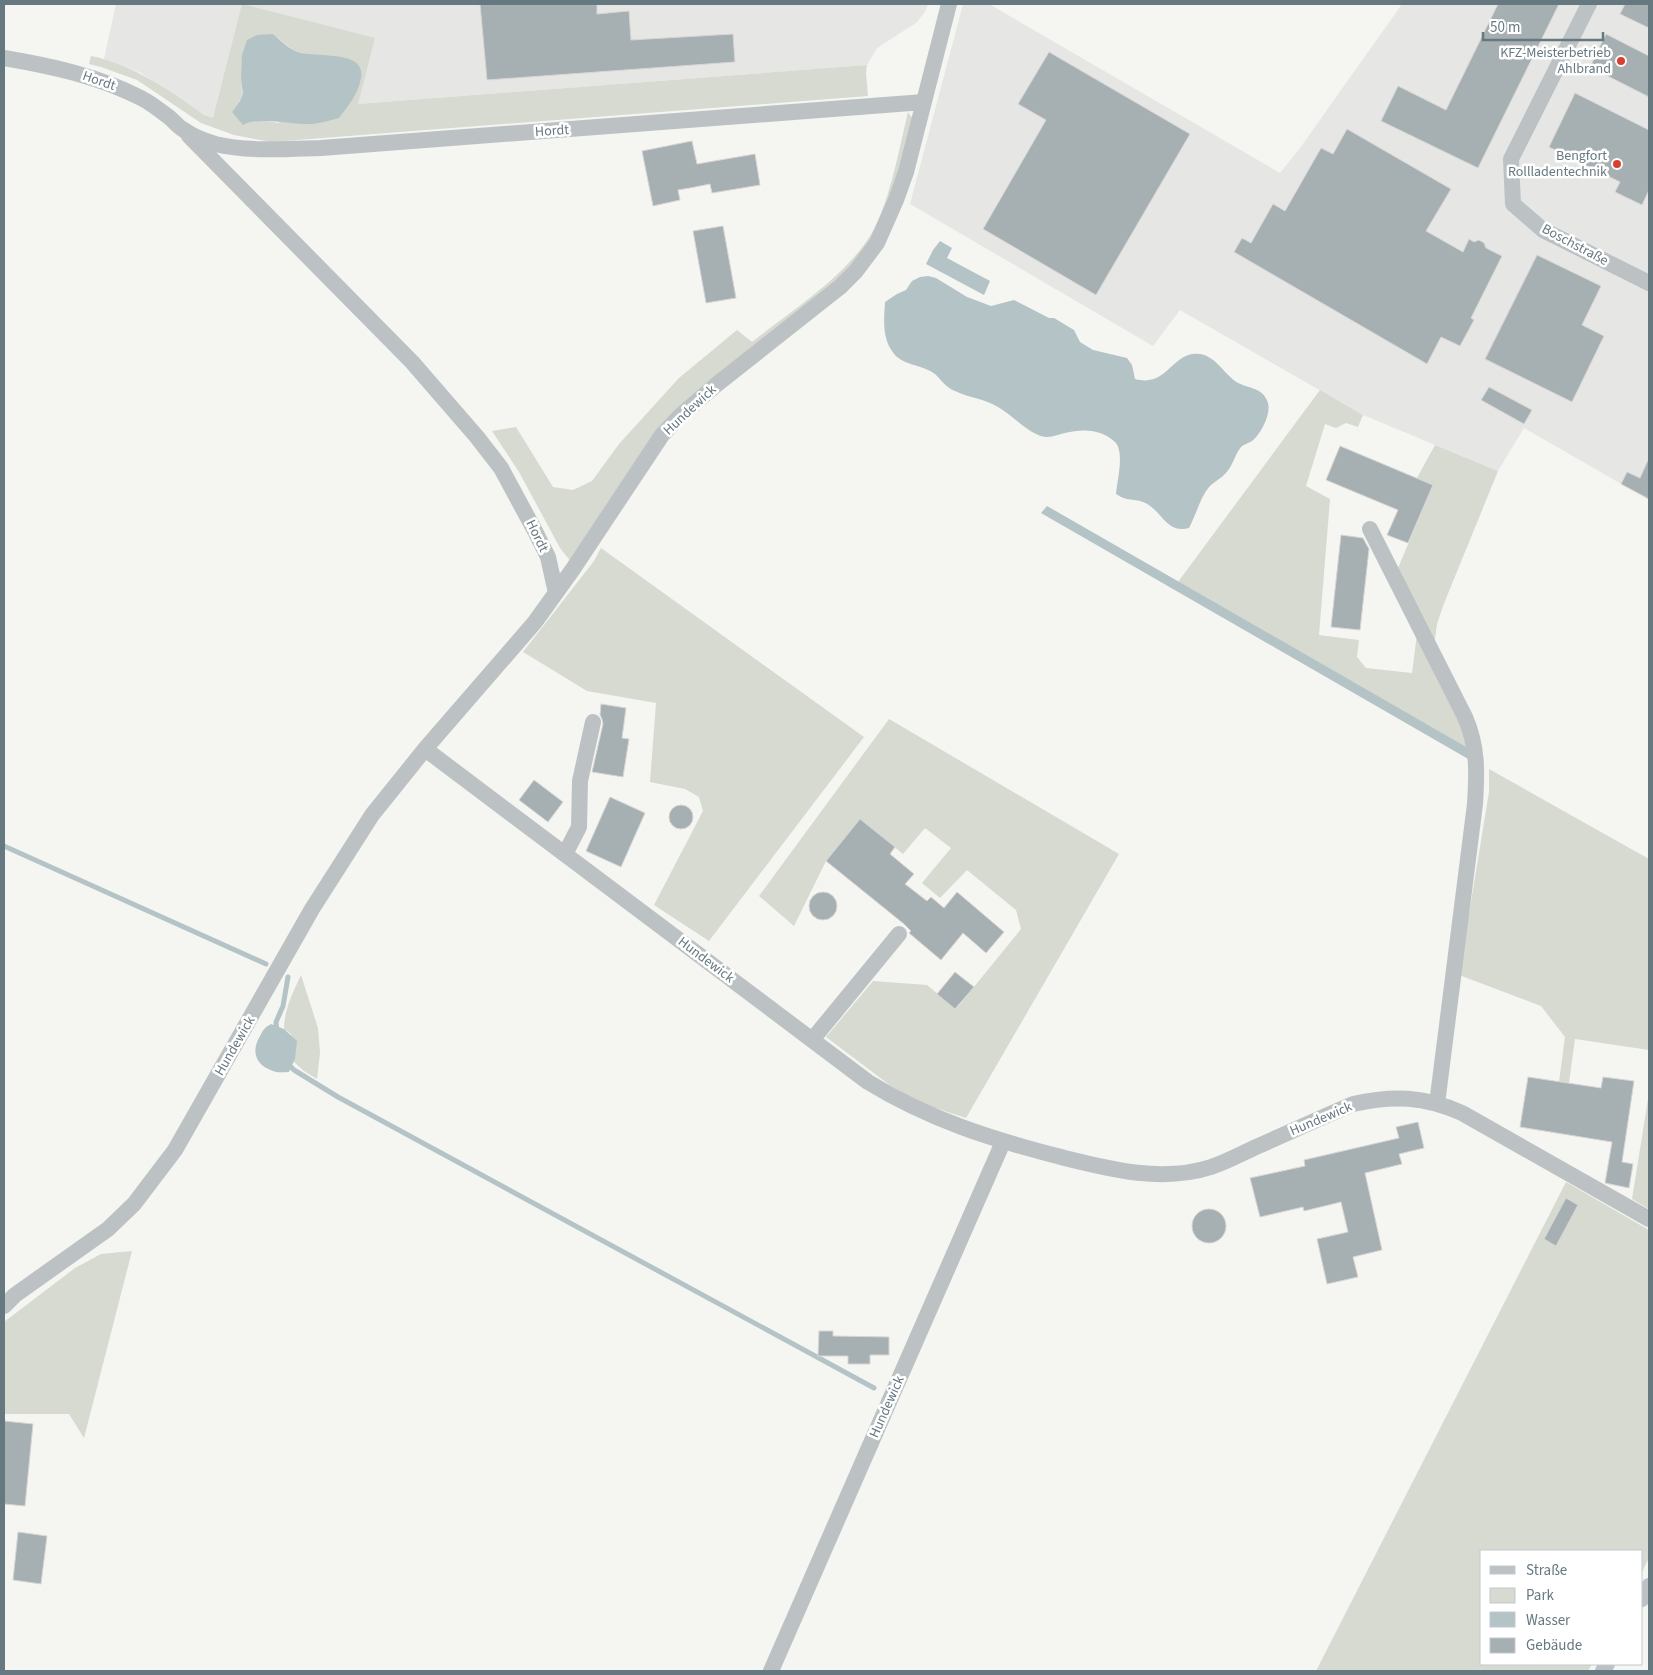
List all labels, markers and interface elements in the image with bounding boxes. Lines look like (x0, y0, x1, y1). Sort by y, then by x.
scale bar (1483, 10, 1603, 42)
text: 50 m (1490, 17, 1520, 38)
place label: KFZ-Meisterbetrieb Ahlbrand (1500, 43, 1611, 79)
marker: KFZ-Meisterbetrieb Ahlbrand (1615, 55, 1627, 67)
street label: Hordt (80, 66, 119, 96)
street label: Hordt (534, 120, 570, 142)
place label: Bengfort Rollladentechnik (1508, 146, 1607, 182)
marker: Bengfort Rollladentechnik (1611, 158, 1623, 170)
street label: Boschstraße (1538, 219, 1612, 271)
street label: Hundewick (659, 380, 721, 440)
street label: Hordt (521, 516, 554, 556)
street label: Hundewick (674, 932, 738, 988)
street label: Hundewick (210, 1012, 260, 1080)
street label: Hundewick (1287, 1097, 1355, 1141)
street label: Hundewick (864, 1373, 910, 1441)
legend (1480, 1550, 1643, 1665)
text: Straße (1526, 1560, 1567, 1581)
text: Park (1526, 1585, 1555, 1606)
text: Wasser (1526, 1610, 1571, 1631)
text: Gebäude (1526, 1635, 1582, 1656)

